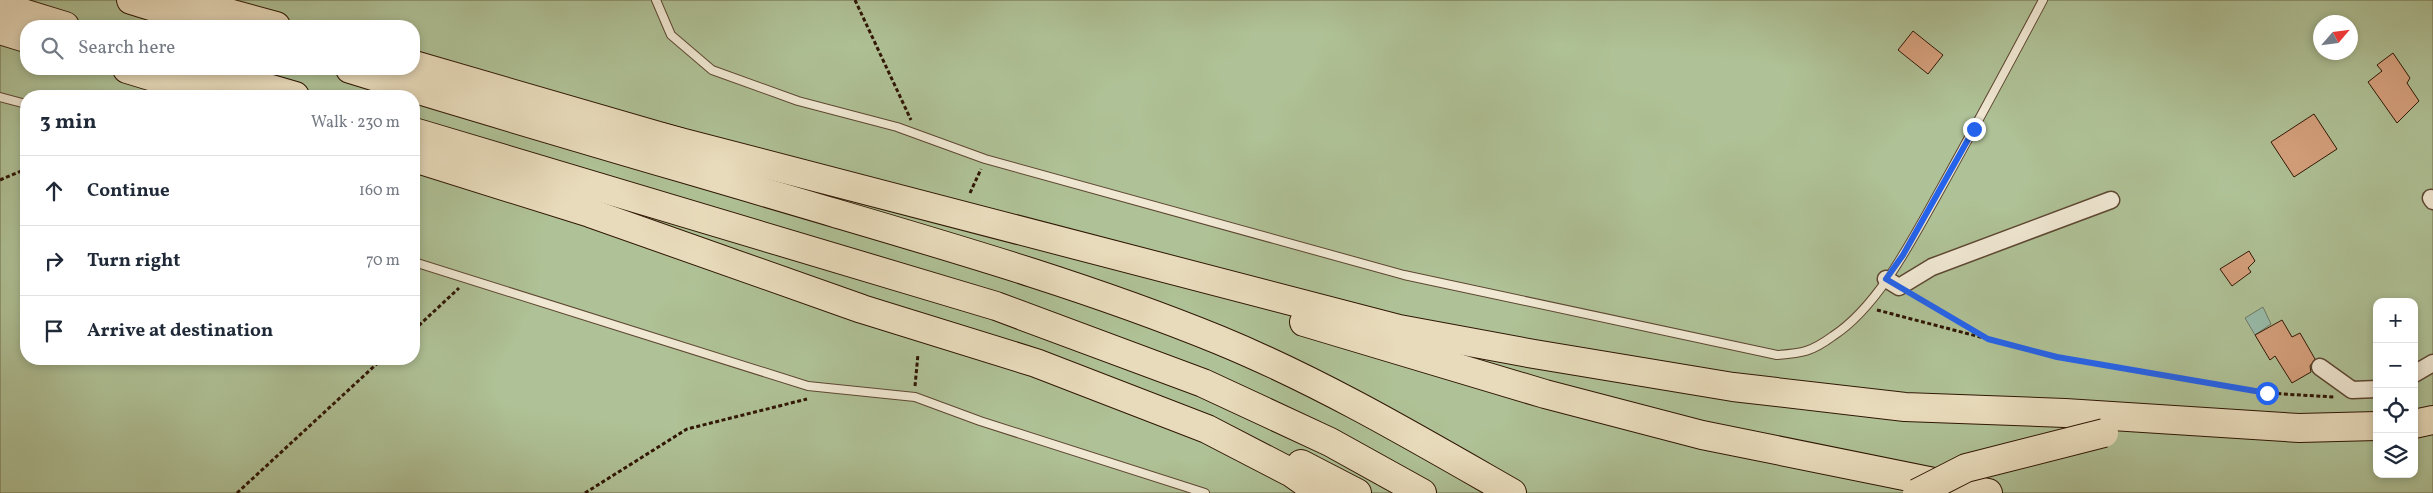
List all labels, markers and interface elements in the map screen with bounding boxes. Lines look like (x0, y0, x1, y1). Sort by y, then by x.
north arrow (2313, 15, 2358, 60)
search box (20, 20, 420, 75)
icon: search (38, 34, 66, 62)
text: Search here (78, 35, 175, 61)
text: 3 min (40, 108, 96, 137)
text: Walk · 230 m (311, 112, 400, 134)
route end (1963, 118, 1986, 141)
icon: ahead (40, 177, 68, 205)
text: Continue (87, 178, 170, 204)
text: 160 m (359, 180, 400, 202)
icon: right (40, 247, 68, 275)
text: Turn right (87, 248, 180, 274)
text: 70 m (366, 250, 400, 272)
map controls (2373, 298, 2418, 478)
button: + (2373, 298, 2418, 343)
icon: arrive (40, 317, 68, 345)
text: Arrive at destination (87, 318, 273, 344)
button: − (2373, 343, 2418, 388)
route start (2256, 382, 2279, 405)
button: locate (2373, 388, 2418, 433)
button: layers (2373, 433, 2418, 478)

